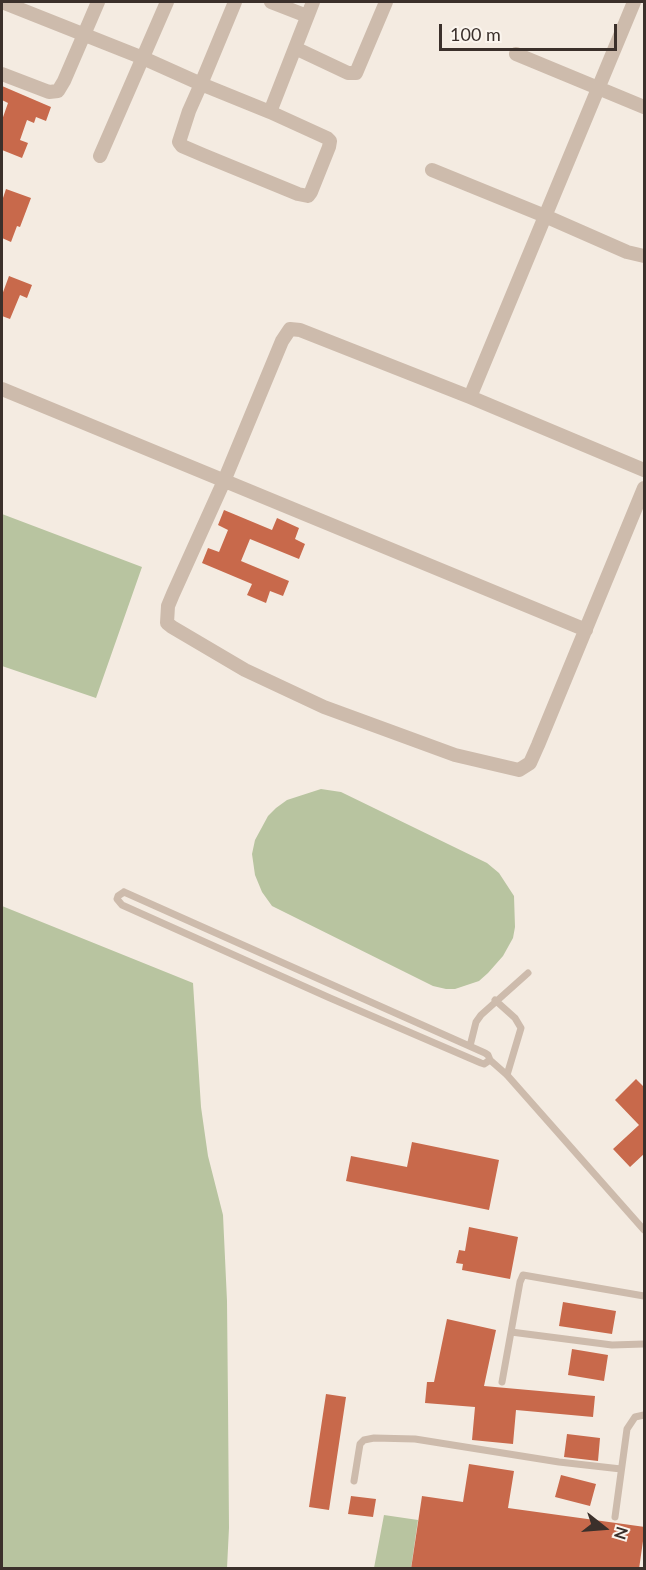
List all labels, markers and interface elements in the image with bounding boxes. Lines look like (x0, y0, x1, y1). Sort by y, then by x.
scale bar (442, 12, 620, 50)
text: 100 m (450, 23, 501, 45)
north arrow (574, 1498, 634, 1558)
text: N (611, 1525, 633, 1542)

